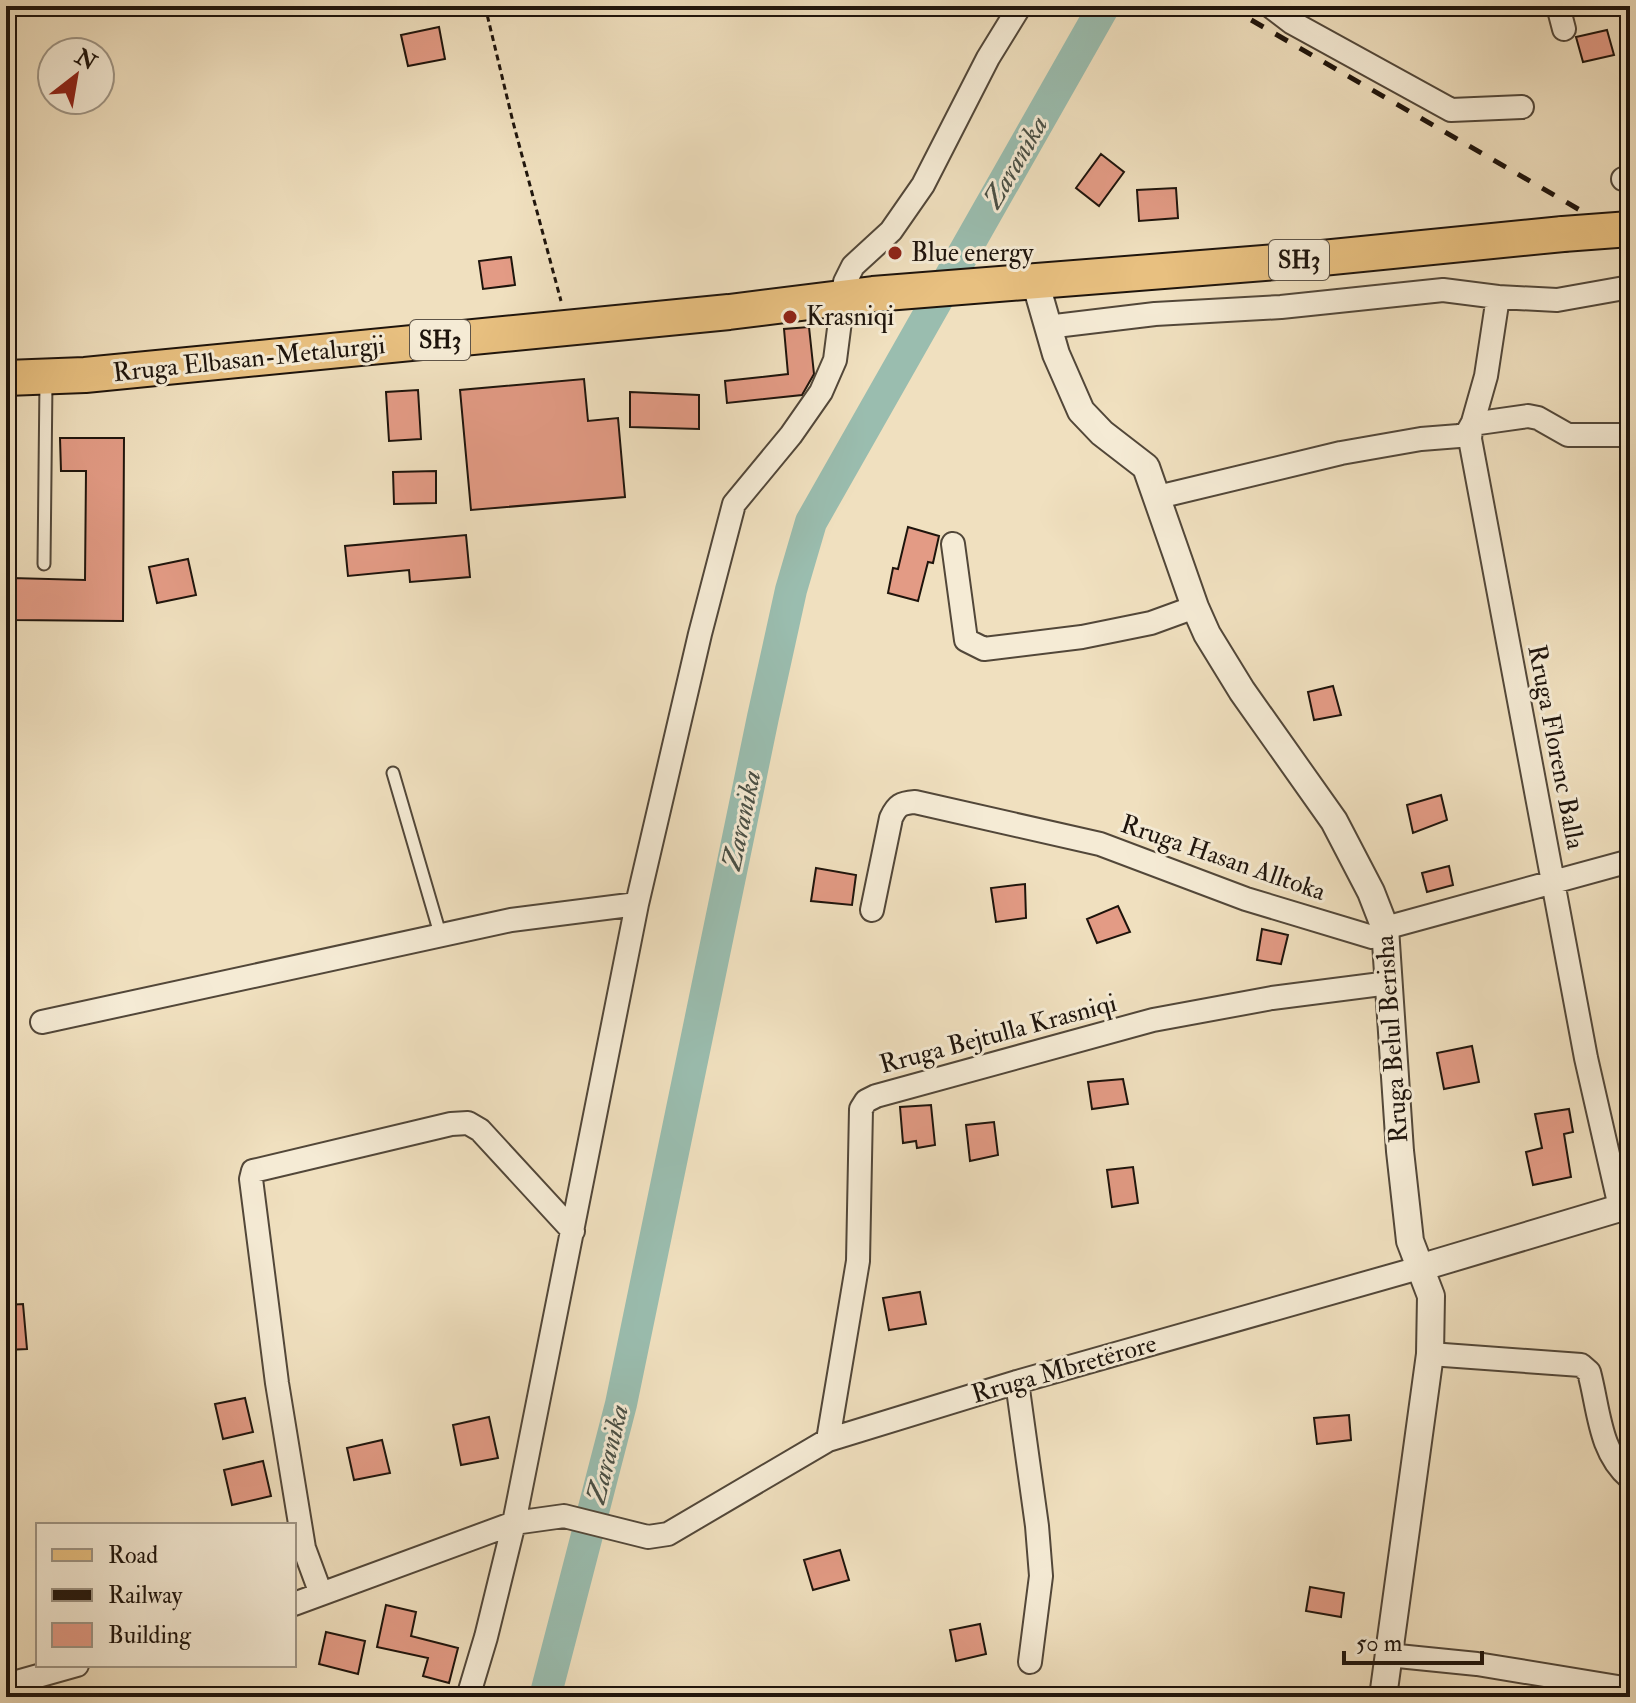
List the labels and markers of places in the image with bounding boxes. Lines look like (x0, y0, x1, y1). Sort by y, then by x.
place label: Blue energy (911, 237, 1034, 269)
marker: Blue energy (886, 244, 904, 262)
place label: Krasniqi (806, 301, 894, 333)
marker: Krasniqi (781, 308, 799, 326)

